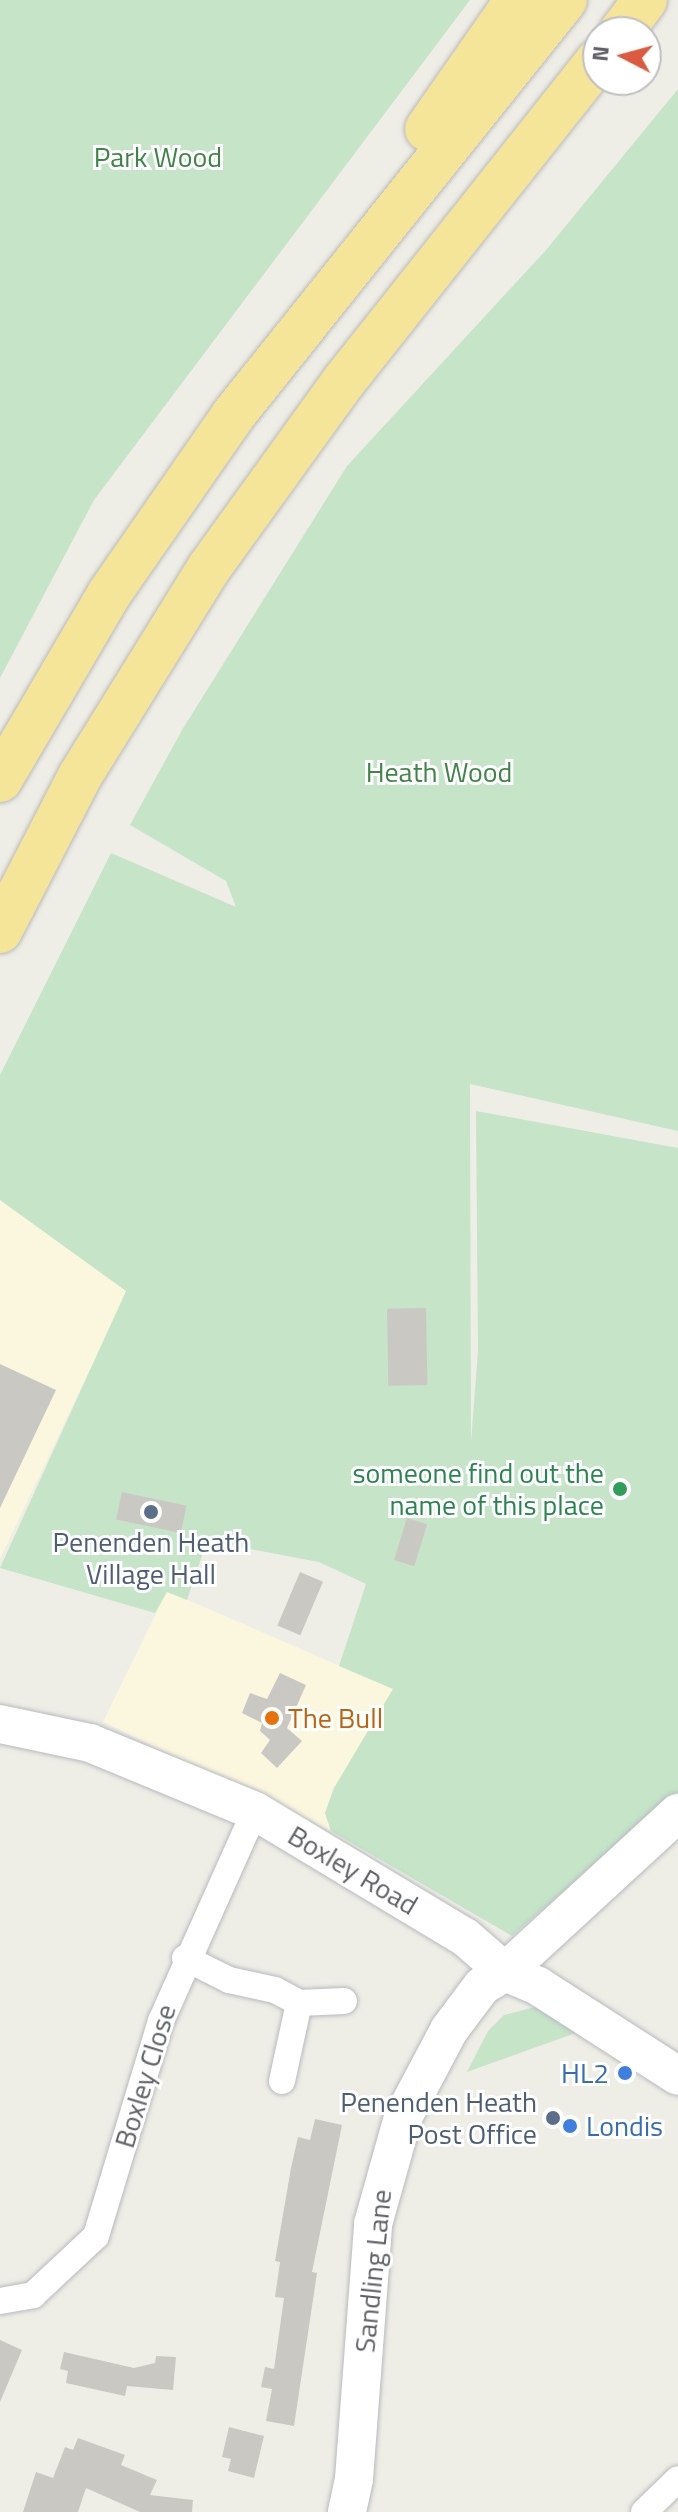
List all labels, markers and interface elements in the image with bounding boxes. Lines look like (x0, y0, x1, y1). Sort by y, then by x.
north arrow (582, 16, 662, 96)
text: N (582, 44, 618, 63)
park label: Park Wood (94, 140, 222, 174)
park label: Heath Wood (366, 755, 512, 789)
place label: someone find out the name of this place (352, 1456, 604, 1522)
marker: someone find out the name of this place (611, 1480, 629, 1498)
marker: Penenden Heath Village Hall (142, 1503, 160, 1521)
place label: Penenden Heath Village Hall (53, 1525, 249, 1591)
place label: The Bull (288, 1701, 383, 1735)
marker: The Bull (263, 1709, 281, 1727)
street label: Boxley Road (282, 1818, 424, 1922)
street label: Boxley Close (107, 2000, 183, 2152)
place label: HL2 (561, 2056, 609, 2090)
marker: HL2 (616, 2064, 634, 2082)
place label: Penenden Heath Post Office (340, 2085, 537, 2151)
marker: Penenden Heath Post Office (544, 2109, 562, 2127)
place label: Londis (586, 2109, 663, 2143)
marker: Londis (561, 2117, 579, 2135)
street label: Sandling Lane (348, 2188, 398, 2354)

